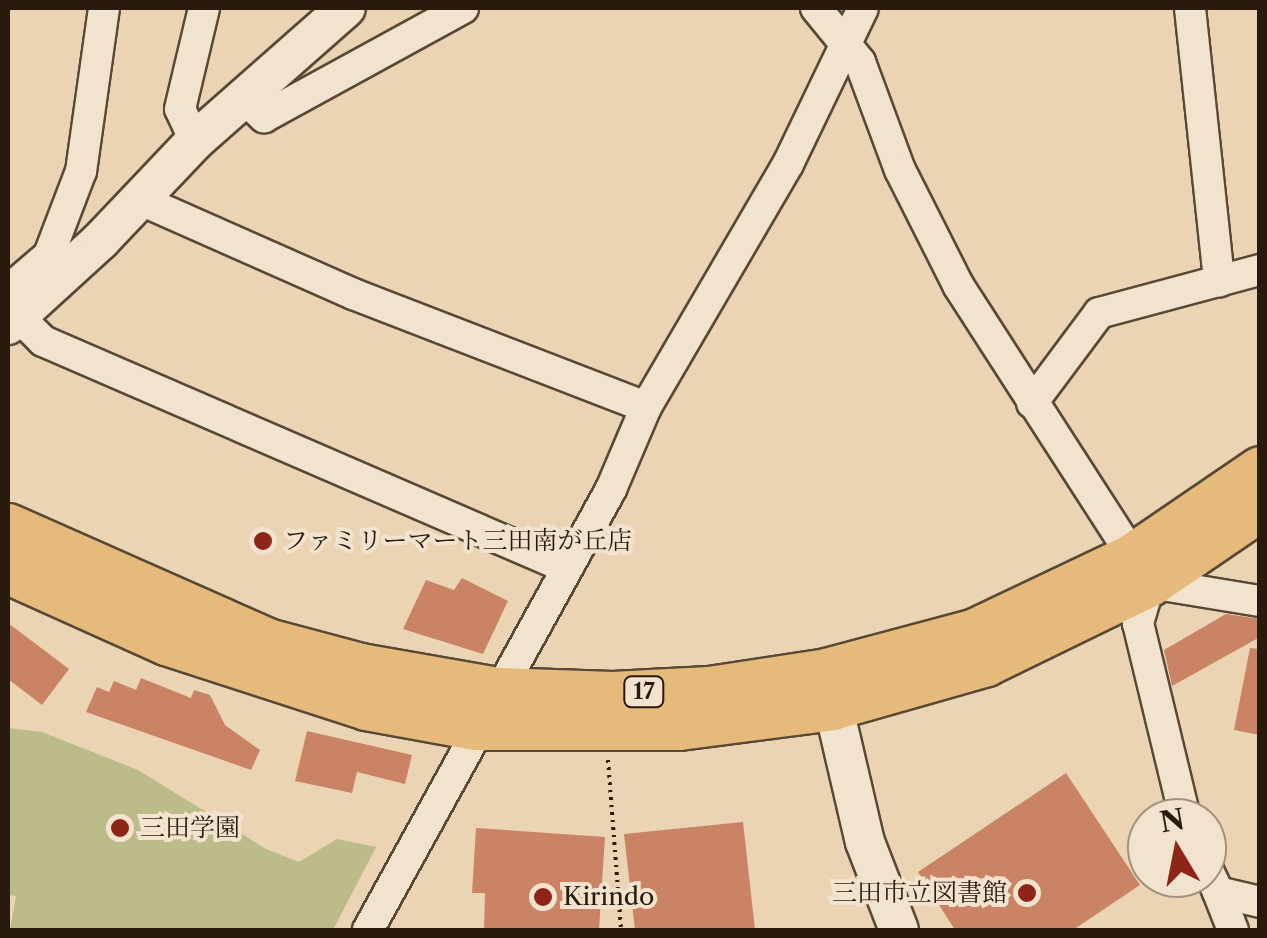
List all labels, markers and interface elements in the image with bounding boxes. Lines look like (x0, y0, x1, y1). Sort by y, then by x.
place label: ファミリーマート三田南が丘店 (283, 526, 633, 556)
marker: ファミリーマート三田南が丘店 (252, 530, 274, 552)
road number: 17 (622, 675, 666, 709)
north arrow (1127, 798, 1227, 898)
text: N (1157, 802, 1187, 839)
place label: 三田学園 (140, 813, 240, 843)
marker: 三田学園 (109, 817, 131, 839)
place label: 三田市立図書館 (832, 878, 1007, 908)
place label: Kirindo (563, 882, 654, 912)
marker: 三田市立図書館 (1016, 882, 1038, 904)
marker: Kirindo (532, 886, 554, 908)

